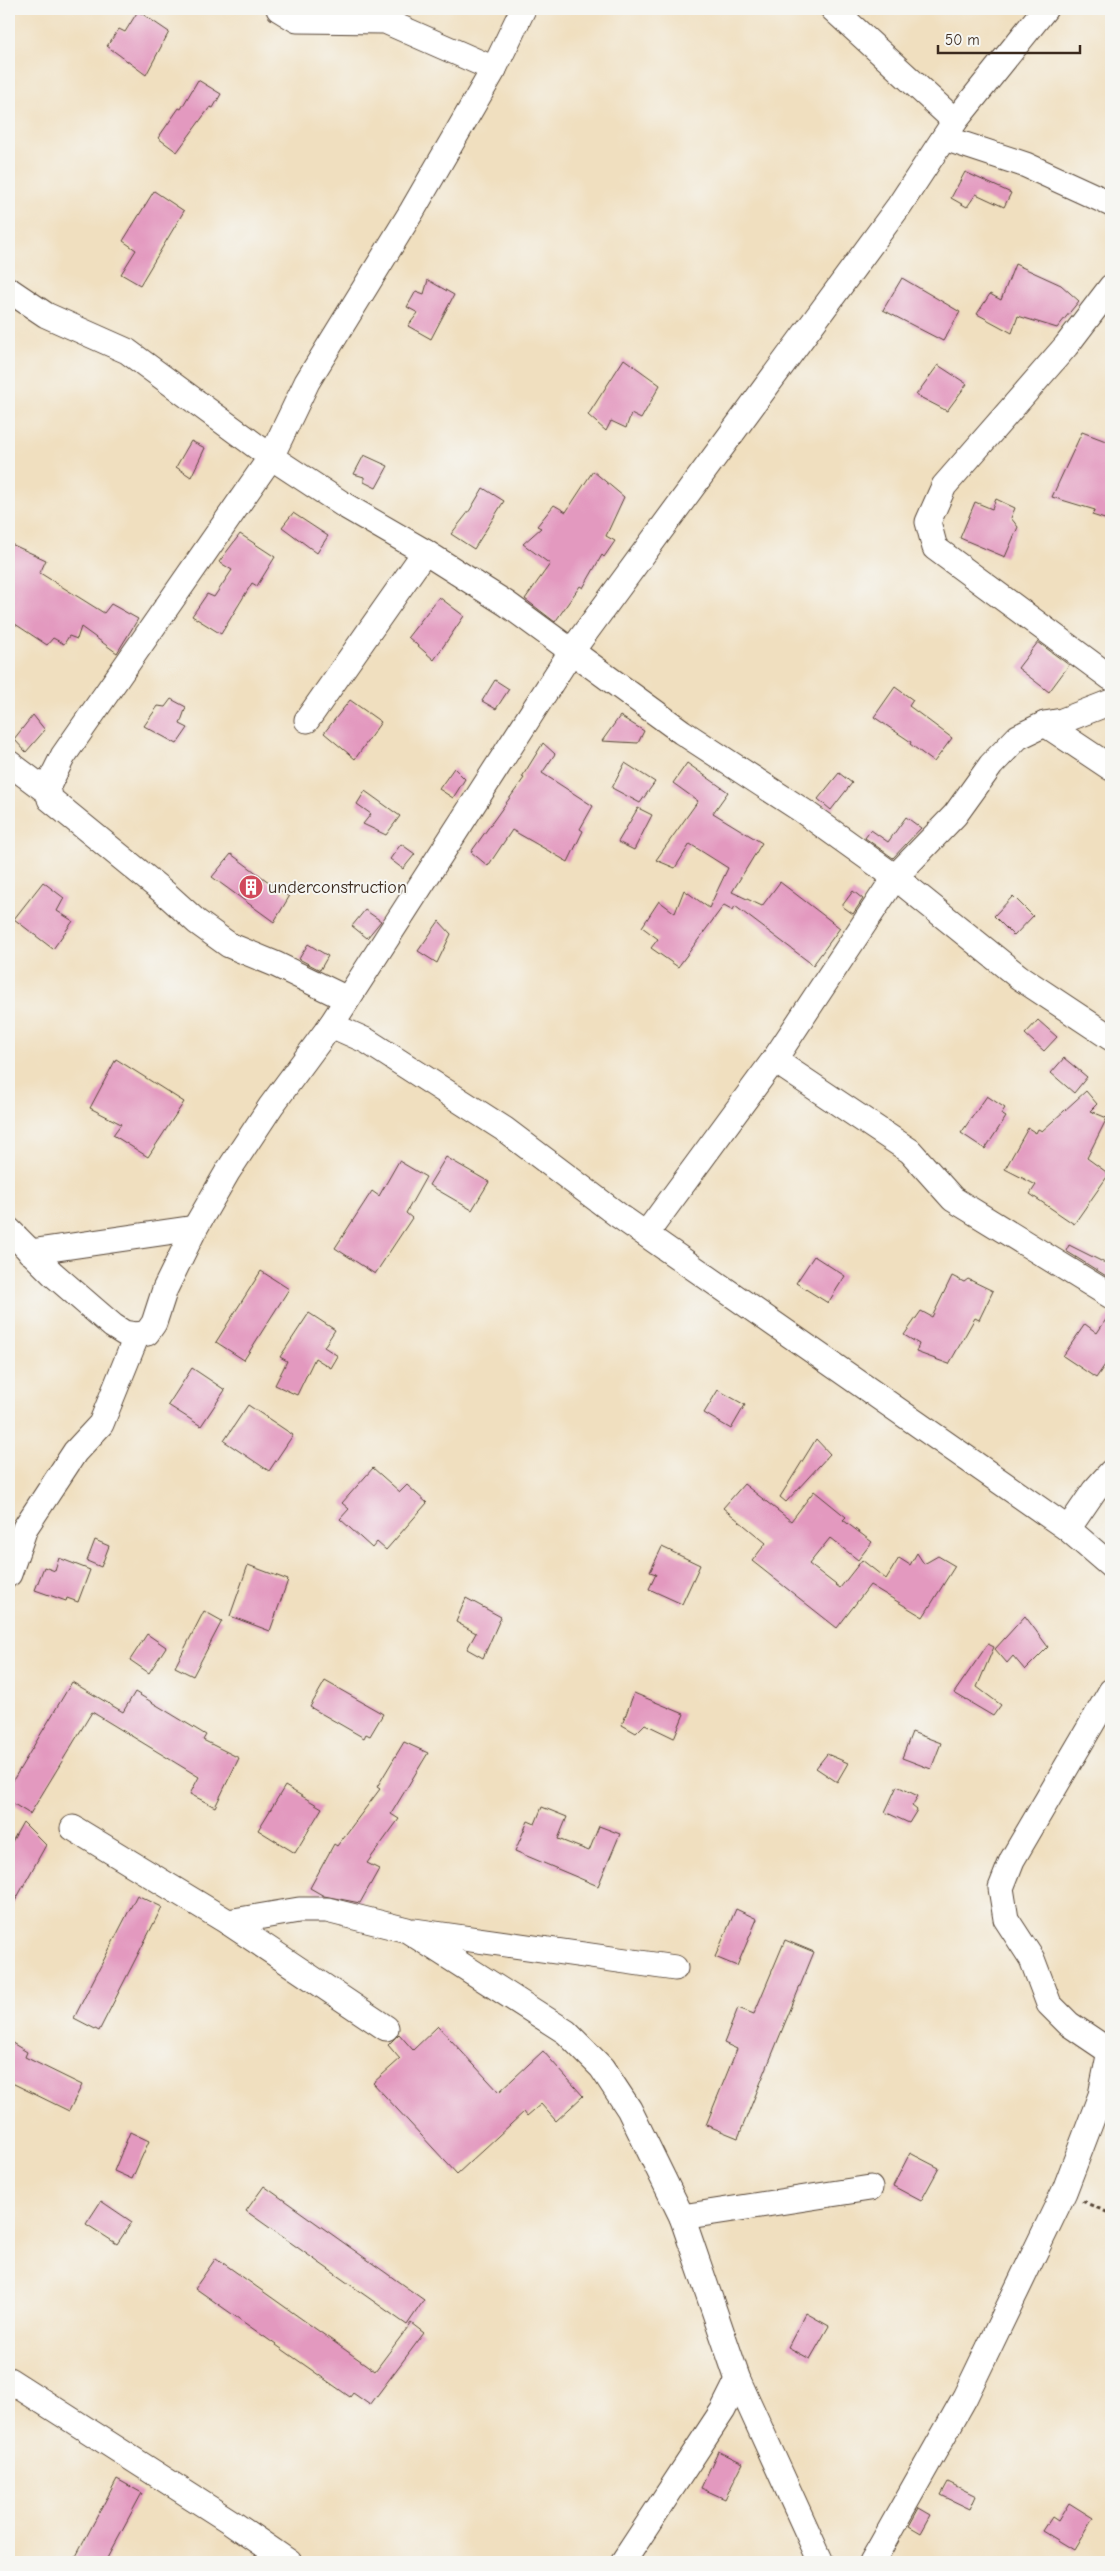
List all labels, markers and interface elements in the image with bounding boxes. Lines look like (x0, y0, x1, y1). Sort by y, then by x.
scale bar (938, 22, 1080, 54)
text: 50 m (945, 31, 980, 49)
building icon: underconstruction (238, 874, 264, 900)
place label: underconstruction (268, 877, 407, 898)

